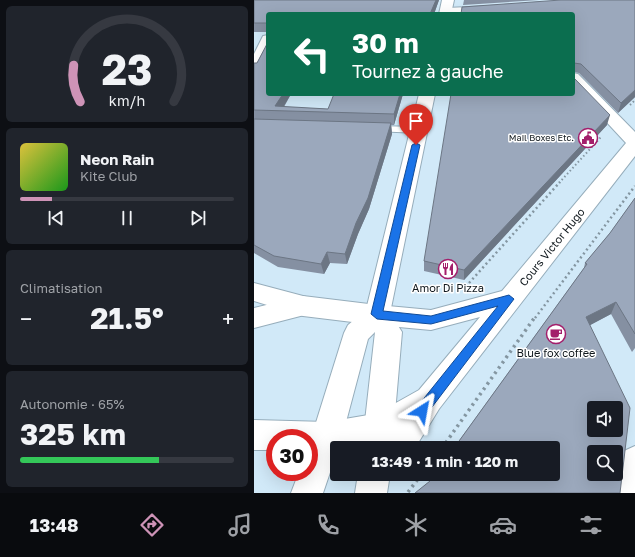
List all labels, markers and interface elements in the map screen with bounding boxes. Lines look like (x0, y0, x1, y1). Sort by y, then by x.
text: 30 m (352, 26, 419, 59)
icon: left (286, 28, 338, 80)
text: 23 (102, 44, 152, 94)
text: Tournez à gauche (352, 60, 504, 82)
text: km/h (109, 91, 145, 108)
pin (399, 104, 433, 145)
icon: arrive (405, 110, 427, 132)
public building icon: Mail Boxes Etc. (577, 127, 599, 149)
place label: Mail Boxes Etc. (509, 132, 574, 143)
text: Neon Rain (80, 150, 154, 168)
text: Kite Club (80, 168, 137, 184)
street label: Cours Victor Hugo (516, 205, 587, 288)
icon: previous (45, 207, 67, 229)
icon: pause (116, 207, 138, 229)
icon: next (187, 207, 209, 229)
restaurant icon: Amor Di Pizza (437, 258, 459, 280)
text: Climatisation (20, 280, 102, 296)
place label: Amor Di Pizza (412, 281, 484, 294)
text: 21.5° (90, 300, 164, 336)
text: − (20, 305, 32, 332)
text: + (222, 305, 234, 332)
cafe icon: Blue fox coffee (545, 323, 567, 345)
place label: Blue fox coffee (516, 346, 596, 359)
position arrow (401, 390, 443, 432)
text: Autonomie · 65% (20, 396, 124, 412)
map controls (587, 401, 623, 481)
button: sound (587, 401, 623, 437)
text: 325 km (20, 416, 126, 452)
speed limit sign: 30 (266, 429, 318, 481)
button: search (587, 445, 623, 481)
text: 13:49 · 1 min · 120 m (372, 452, 518, 470)
icon: directions (138, 511, 166, 539)
icon: music (226, 511, 254, 539)
icon: phone (314, 511, 342, 539)
icon: climate (402, 511, 430, 539)
icon: car (489, 511, 517, 539)
icon: filters (577, 511, 605, 539)
text: 13:48 (30, 514, 79, 536)

